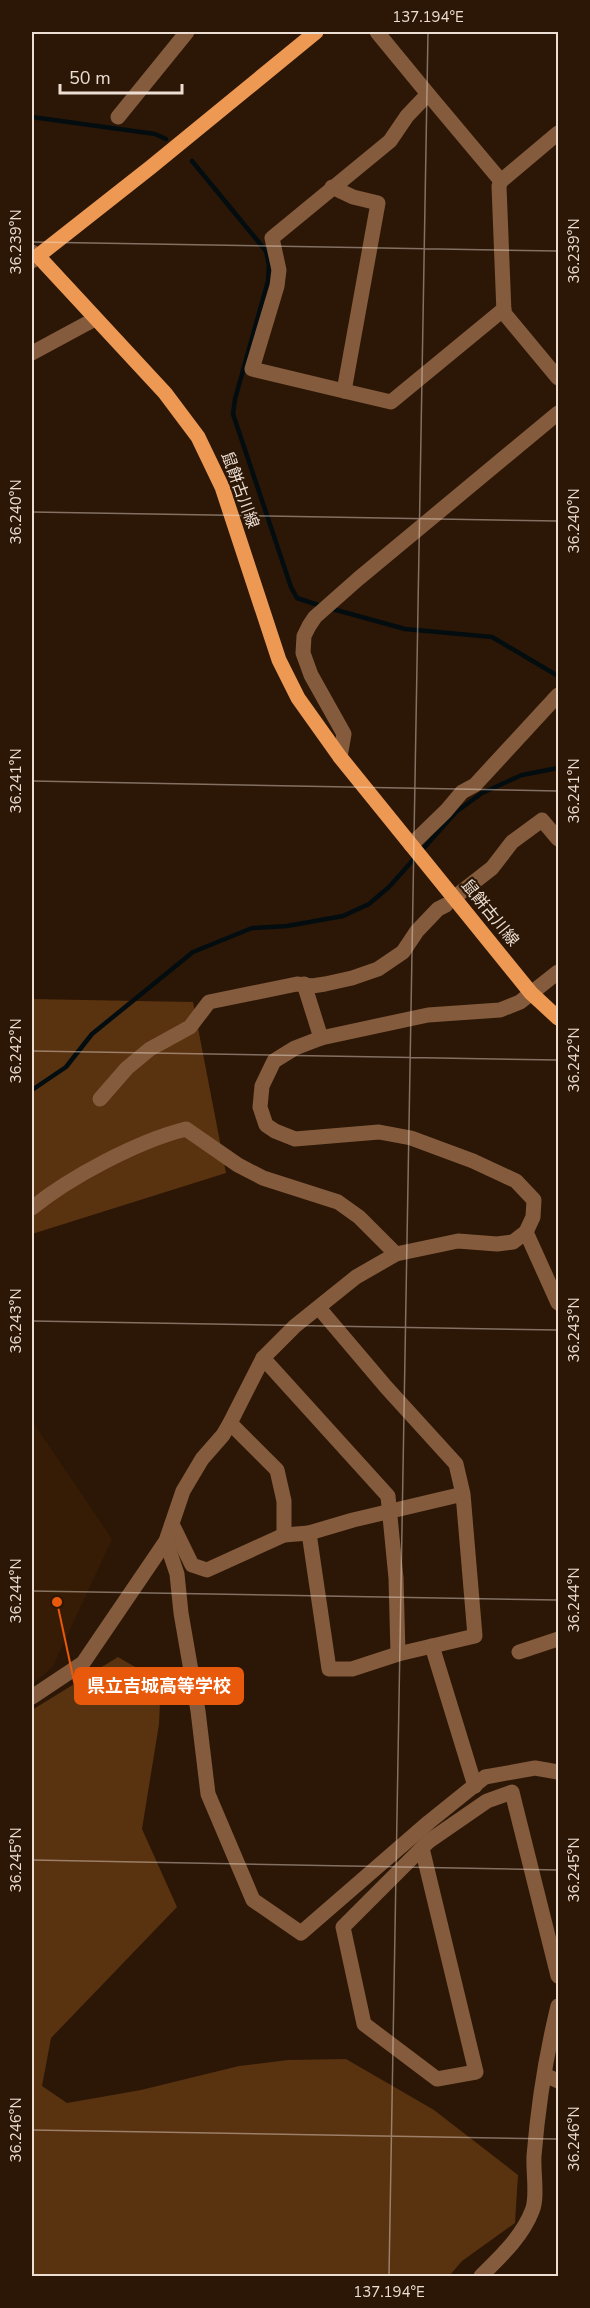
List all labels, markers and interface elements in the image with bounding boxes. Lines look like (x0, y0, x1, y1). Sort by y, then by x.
text: 137.194°E (392, 7, 464, 27)
scale bar (60, 57, 182, 95)
text: 50 m (69, 66, 111, 90)
text: 36.239°N (6, 209, 26, 275)
text: 36.239°N (564, 218, 584, 284)
street label: 鼠餅古川線 (216, 449, 264, 531)
text: 36.240°N (6, 479, 26, 545)
text: 36.240°N (564, 488, 584, 554)
text: 36.241°N (6, 748, 26, 814)
text: 36.241°N (564, 758, 584, 824)
street label: 鼠餅古川線 (456, 875, 524, 951)
text: 36.242°N (6, 1018, 26, 1084)
text: 36.242°N (564, 1027, 584, 1093)
text: 36.243°N (6, 1288, 26, 1354)
text: 36.243°N (564, 1297, 584, 1363)
text: 36.244°N (6, 1558, 26, 1624)
text: 36.244°N (564, 1567, 584, 1633)
callout: 県立吉城高等学校 (75, 1668, 243, 1704)
text: 県立吉城高等学校 (87, 1674, 231, 1698)
text: 36.245°N (6, 1827, 26, 1893)
text: 36.245°N (564, 1837, 584, 1903)
text: 36.246°N (6, 2097, 26, 2163)
text: 36.246°N (564, 2106, 584, 2172)
text: 137.194°E (353, 2282, 425, 2302)

